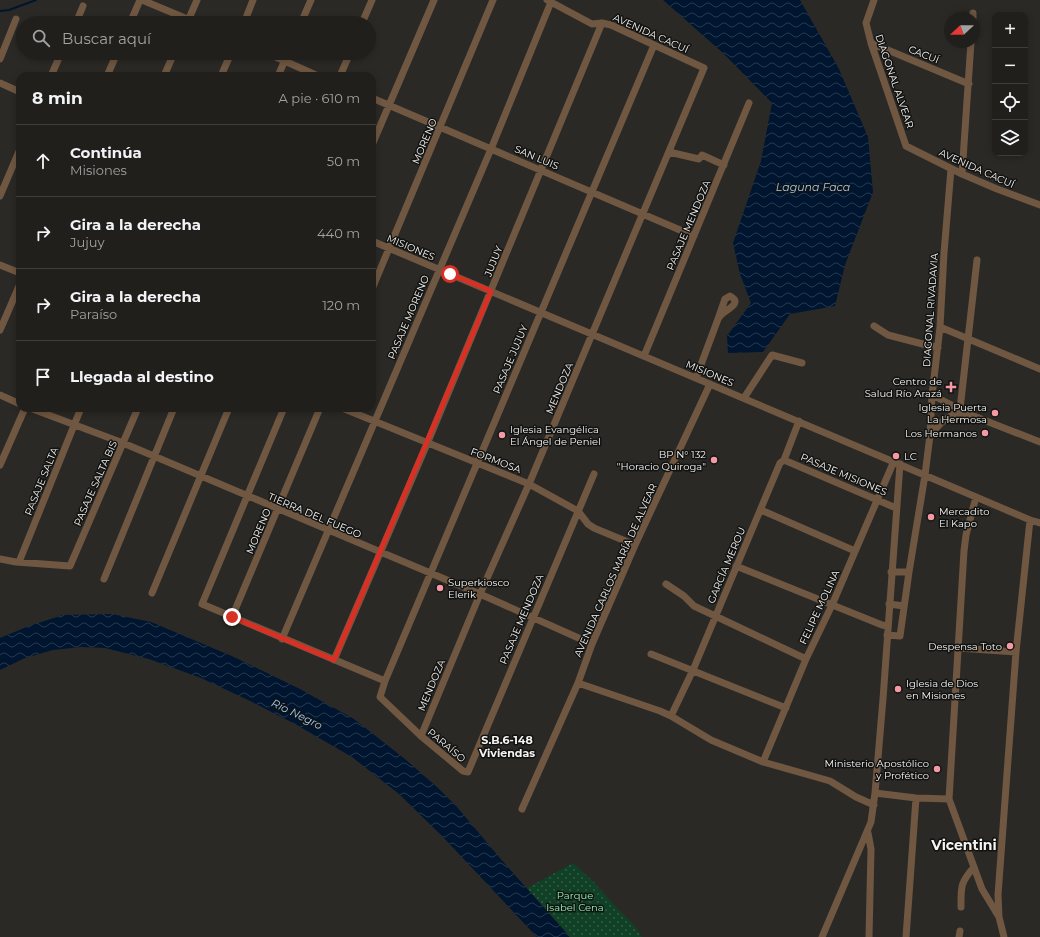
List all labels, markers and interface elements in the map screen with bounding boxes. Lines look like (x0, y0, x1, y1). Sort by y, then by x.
street label: AVENIDA CACUÍ (611, 11, 692, 56)
north arrow (944, 12, 980, 48)
map controls (992, 12, 1028, 156)
button: + (992, 12, 1028, 48)
search box (16, 16, 376, 60)
icon: search (30, 27, 52, 49)
text: Buscar aquí (62, 29, 151, 48)
street label: DIAGONAL ALVEAR (872, 32, 917, 130)
street label: CACUÍ (907, 42, 942, 67)
button: − (992, 48, 1028, 84)
button: locate (992, 84, 1028, 120)
text: 8 min (32, 88, 83, 108)
text: A pie · 610 m (279, 90, 360, 106)
street label: MORENO (409, 116, 440, 166)
button: layers (992, 120, 1028, 156)
street label: SAN LUIS (513, 142, 561, 173)
text: Continúa (70, 143, 142, 162)
street label: AVENIDA CACUÍ (937, 146, 1018, 191)
icon: ahead (32, 150, 54, 172)
text: 50 m (327, 153, 360, 169)
text: Misiones (70, 162, 127, 178)
street label: PASAJE MENDOZA (664, 178, 714, 272)
water label: Laguna Faca (776, 180, 850, 194)
text: Gira a la derecha (70, 215, 201, 234)
icon: right (32, 222, 54, 244)
text: 440 m (317, 225, 360, 241)
street label: MISIONES (385, 231, 437, 263)
text: Jujuy (70, 234, 105, 250)
street label: JUJUY (481, 243, 506, 279)
street label: DIAGONAL RIVADAVIA (920, 252, 941, 367)
route start (441, 265, 459, 283)
street label: PASAJE MORENO (385, 273, 432, 361)
text: Gira a la derecha (70, 287, 201, 306)
icon: right (32, 294, 54, 316)
text: 120 m (322, 297, 360, 313)
text: Paraíso (70, 306, 117, 322)
street label: PASAJE JUJUY (490, 322, 531, 396)
street label: MISIONES (684, 357, 736, 389)
street label: MENDOZA (543, 360, 576, 416)
icon: arrive (32, 366, 54, 388)
text: Llegada al destino (70, 367, 214, 386)
place label: Centro de Salud Río Arazá (865, 375, 942, 400)
marker: Centro de Salud Río Arazá (945, 381, 957, 393)
place label: Iglesia Puerta La Hermosa (918, 401, 987, 426)
marker: Iglesia Puerta La Hermosa (990, 408, 1000, 418)
place label: Iglesia Evangélica El Ángel de Peniel (510, 423, 601, 448)
place label: Los Hermanos (905, 427, 977, 440)
marker: Los Hermanos (980, 428, 990, 438)
marker: Iglesia Evangélica El Ángel de Peniel (497, 430, 507, 440)
street label: PASAJE SALTA BIS (71, 439, 120, 528)
street label: PASAJE SALTA (22, 444, 61, 517)
street label: FORMOSA (469, 445, 524, 476)
place label: BP N° 132 "Horacio Quiroga" (617, 448, 706, 473)
street label: PASAJE MISIONES (799, 450, 889, 499)
place label: LC (904, 450, 917, 463)
marker: LC (891, 451, 901, 461)
marker: BP N° 132 "Horacio Quiroga" (709, 455, 719, 465)
street label: AVENIDA CARLOS MARÍA DE ALVEAR (571, 481, 660, 659)
street label: TIERRA DEL FUEGO (266, 490, 363, 541)
place label: Mercadito El Kapo (939, 505, 990, 530)
street label: MORENO (243, 506, 274, 556)
marker: Mercadito El Kapo (926, 512, 936, 522)
street label: GARCÍA MEROU (704, 525, 748, 605)
street label: FELIPE MOLINA (797, 567, 843, 646)
street label: PASAJE MENDOZA (497, 572, 547, 666)
place label: Superkiosco Elerik (448, 576, 509, 601)
marker: Superkiosco Elerik (435, 583, 445, 593)
route end (223, 608, 241, 626)
place label: Despensa Toto (928, 640, 1002, 653)
marker: Despensa Toto (1005, 641, 1015, 651)
street label: MENDOZA (415, 657, 448, 713)
place label: Iglesia de Dios en Misiones (906, 677, 978, 702)
marker: Iglesia de Dios en Misiones (893, 684, 903, 694)
water label: Río Negro (269, 696, 325, 732)
street label: PARAÍSO (425, 726, 468, 765)
district label: S.B.6-148 Viviendas (478, 733, 535, 760)
place label: Ministerio Apostólico y Profético (825, 757, 929, 782)
marker: Ministerio Apostólico y Profético (932, 764, 942, 774)
district label: Vicentini (930, 836, 997, 854)
park label: Parque Isabel Cena (546, 889, 604, 914)

